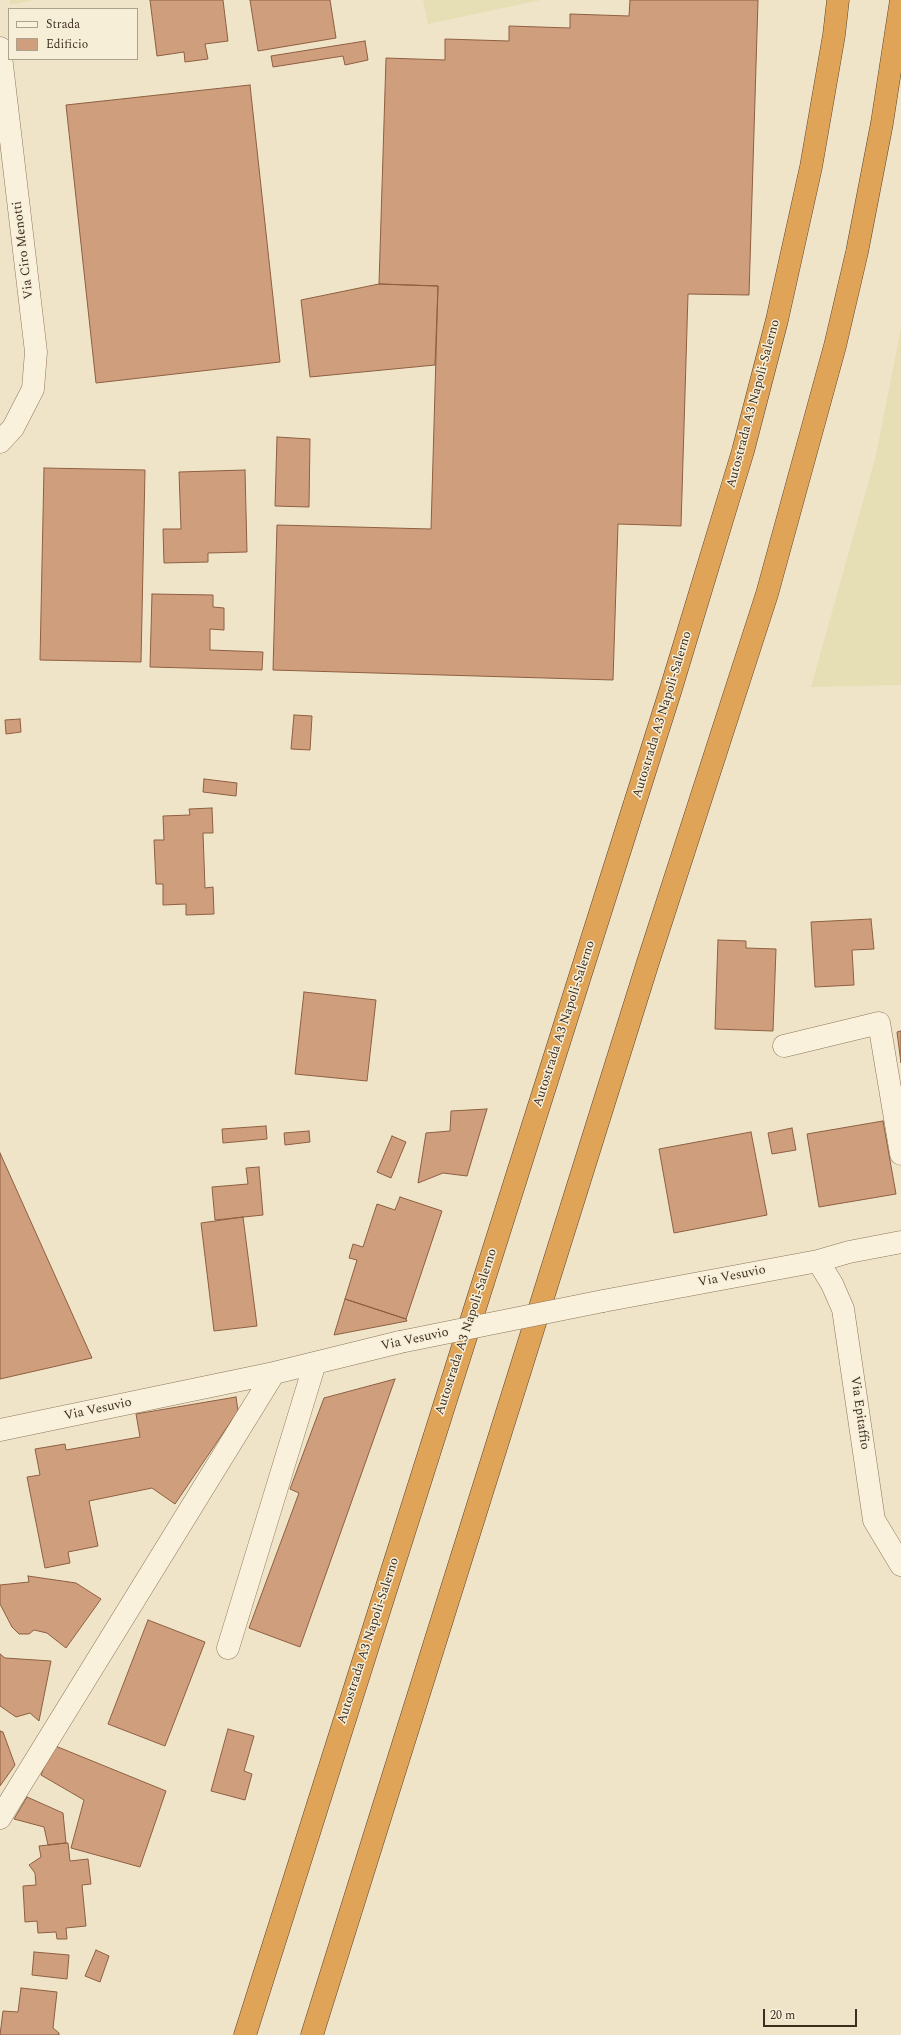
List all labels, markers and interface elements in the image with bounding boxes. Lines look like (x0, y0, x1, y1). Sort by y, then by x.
legend (8, 8, 138, 60)
text: Strada (46, 15, 80, 34)
text: Edificio (46, 35, 88, 54)
street label: Via Ciro Menotti (10, 200, 38, 300)
street label: Autostrada A3 Napoli-Salerno (724, 318, 784, 490)
street label: Autostrada A3 Napoli-Salerno (630, 630, 696, 800)
street label: Autostrada A3 Napoli-Salerno (531, 939, 599, 1109)
street label: Autostrada A3 Napoli-Salerno (433, 1247, 501, 1417)
street label: Via Vesuvio (697, 1263, 767, 1291)
street label: Via Vesuvio (380, 1325, 450, 1355)
street label: Via Epitaffio (846, 1375, 872, 1451)
street label: Via Vesuvio (63, 1395, 133, 1425)
street label: Autostrada A3 Napoli-Salerno (335, 1556, 403, 1726)
scale bar (765, 2001, 859, 2027)
text: 20 m (770, 2006, 795, 2025)

